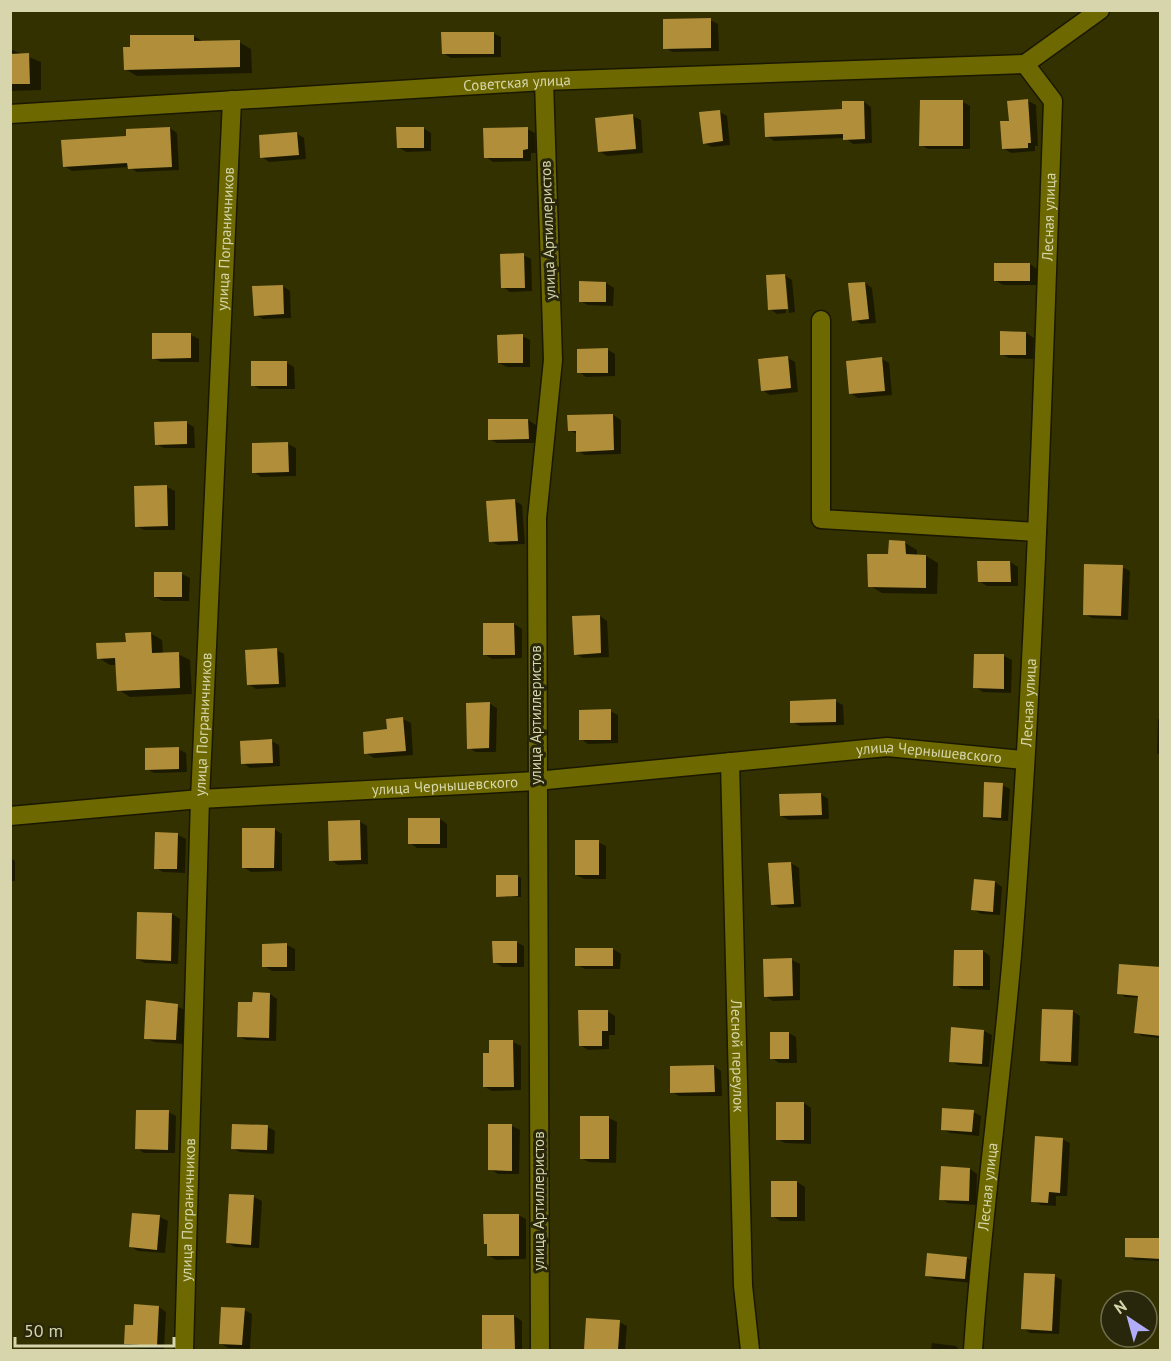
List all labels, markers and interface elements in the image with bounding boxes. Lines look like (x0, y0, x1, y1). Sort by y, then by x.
street label: Советская улица (463, 70, 571, 95)
street label: улица Артиллеристов (536, 160, 559, 300)
street label: улица Пограничников (212, 167, 238, 311)
street label: Лесная улица (1037, 172, 1059, 262)
street label: улица Артиллеристов (526, 645, 545, 785)
street label: улица Пограничников (190, 652, 216, 797)
street label: Лесная улица (1016, 658, 1040, 748)
street label: улица Чернышевского (855, 737, 1003, 767)
street label: улица Чернышевского (371, 772, 518, 799)
street label: Лесной переулок (727, 998, 749, 1113)
street label: улица Артиллеристов (529, 1131, 548, 1271)
street label: улица Пограничников (176, 1138, 199, 1282)
street label: Лесная улица (973, 1142, 1002, 1233)
north arrow (1099, 1289, 1159, 1349)
text: N (1110, 1296, 1130, 1318)
scale bar (15, 1310, 174, 1348)
text: 50 m (24, 1319, 63, 1342)

